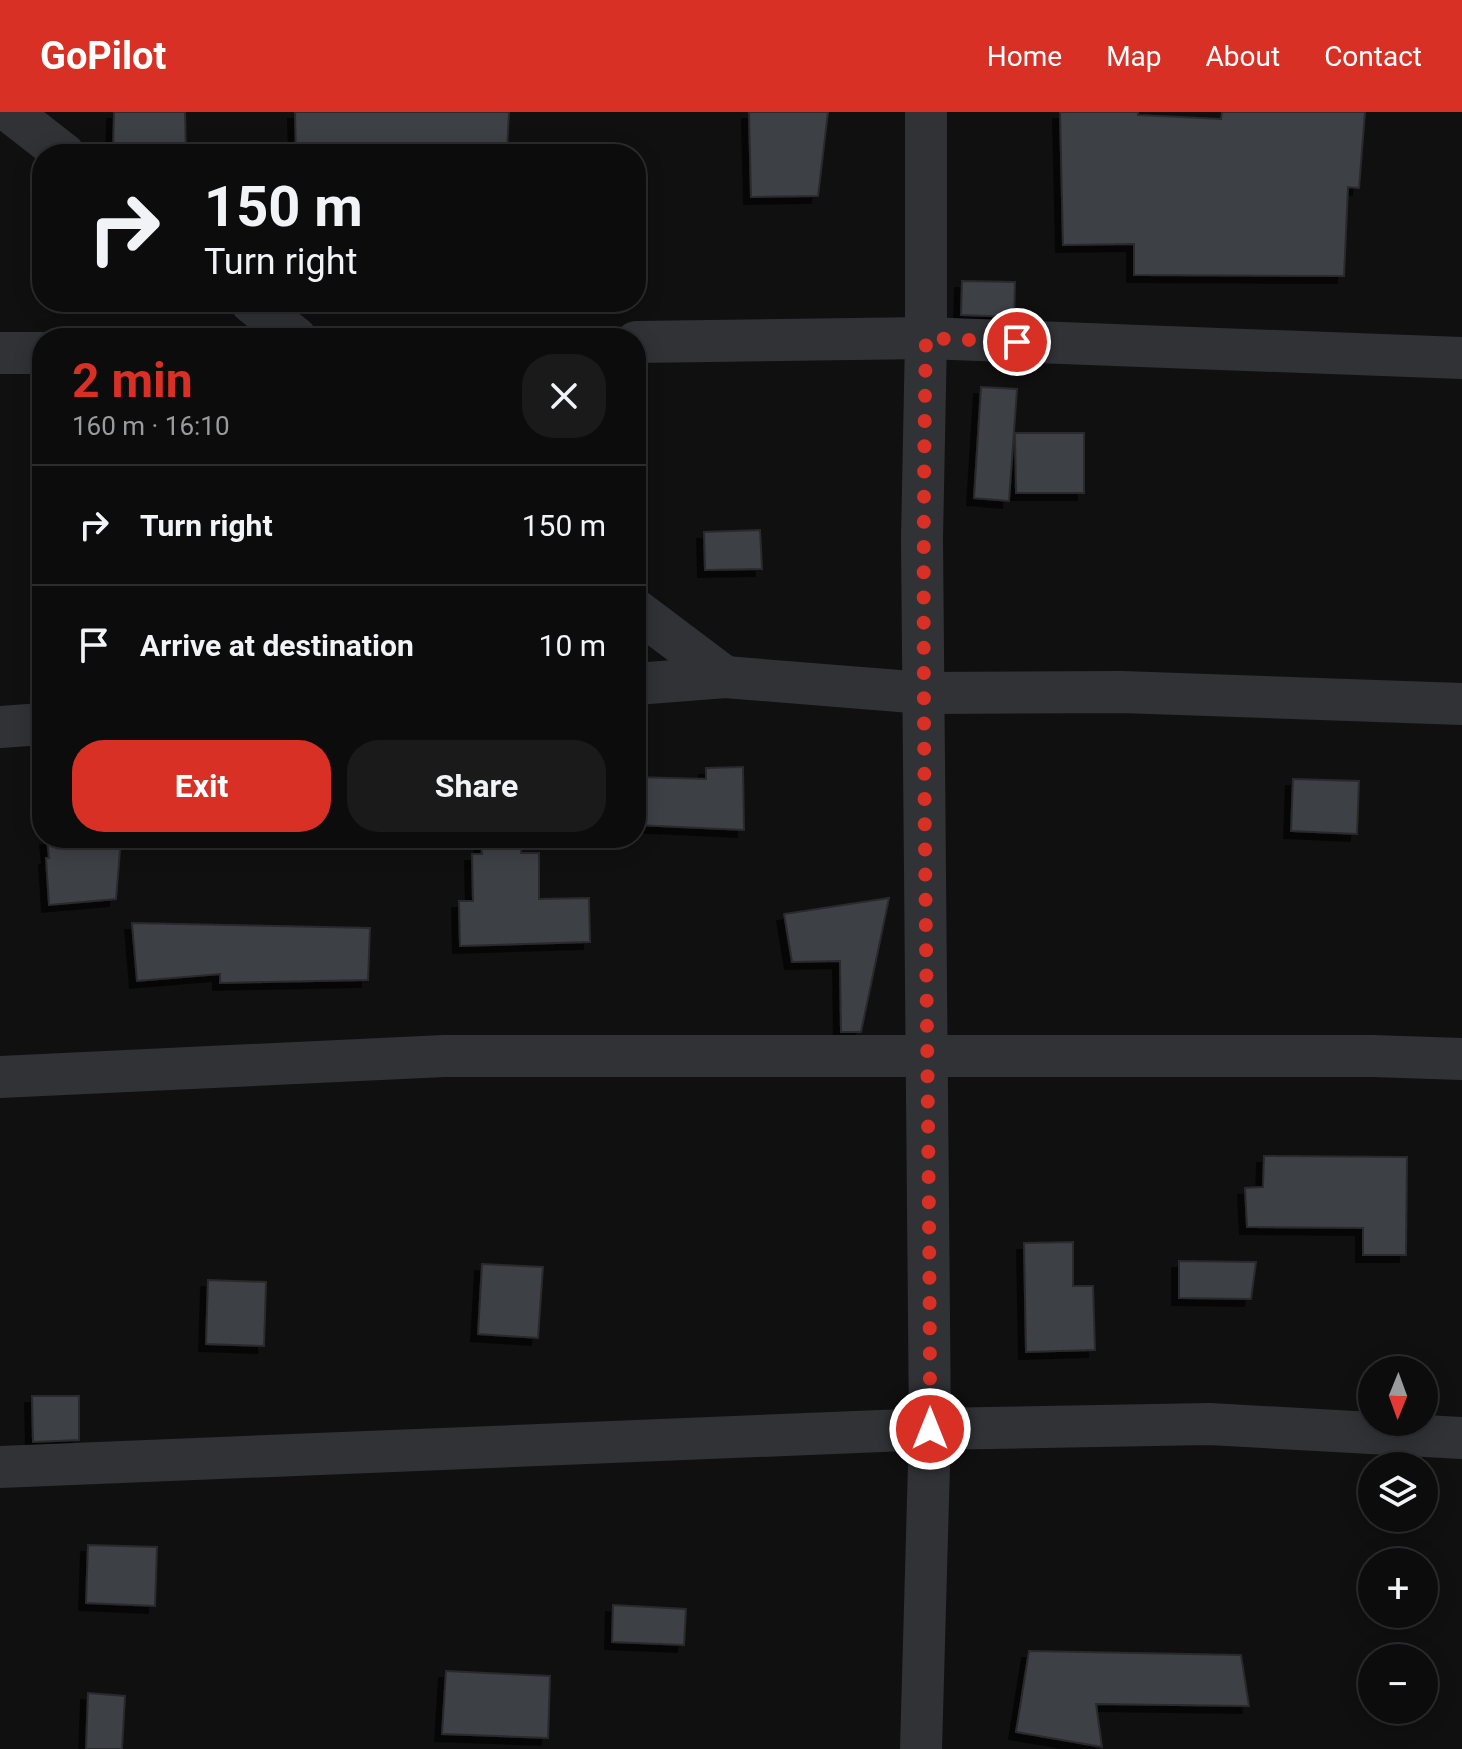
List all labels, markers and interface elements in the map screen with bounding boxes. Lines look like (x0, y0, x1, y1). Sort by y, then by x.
text: GoPilot (40, 34, 166, 78)
text: Home (987, 40, 1062, 73)
text: Map (1106, 40, 1162, 73)
text: About (1206, 40, 1280, 73)
text: Contact (1324, 40, 1422, 73)
text: 150 m (204, 174, 363, 240)
icon: right (72, 176, 176, 280)
text: Turn right (204, 241, 357, 283)
pin (983, 308, 1051, 376)
icon: arrive (995, 320, 1039, 364)
text: 2 min (72, 352, 193, 409)
button: close (522, 354, 606, 438)
text: 160 m · 16:10 (72, 411, 230, 441)
icon: right (72, 503, 116, 547)
text: Turn right (140, 508, 273, 543)
text: 150 m (522, 508, 606, 543)
icon: arrive (72, 623, 116, 667)
text: Arrive at destination (140, 628, 414, 663)
text: 10 m (539, 628, 606, 663)
button: Exit (72, 740, 331, 832)
button: Share (347, 740, 606, 832)
north arrow (1358, 1356, 1438, 1436)
map controls (1358, 1356, 1438, 1724)
position arrow (888, 1387, 972, 1471)
button: layers (1358, 1452, 1438, 1532)
button: + (1358, 1548, 1438, 1628)
button: − (1358, 1644, 1438, 1724)

